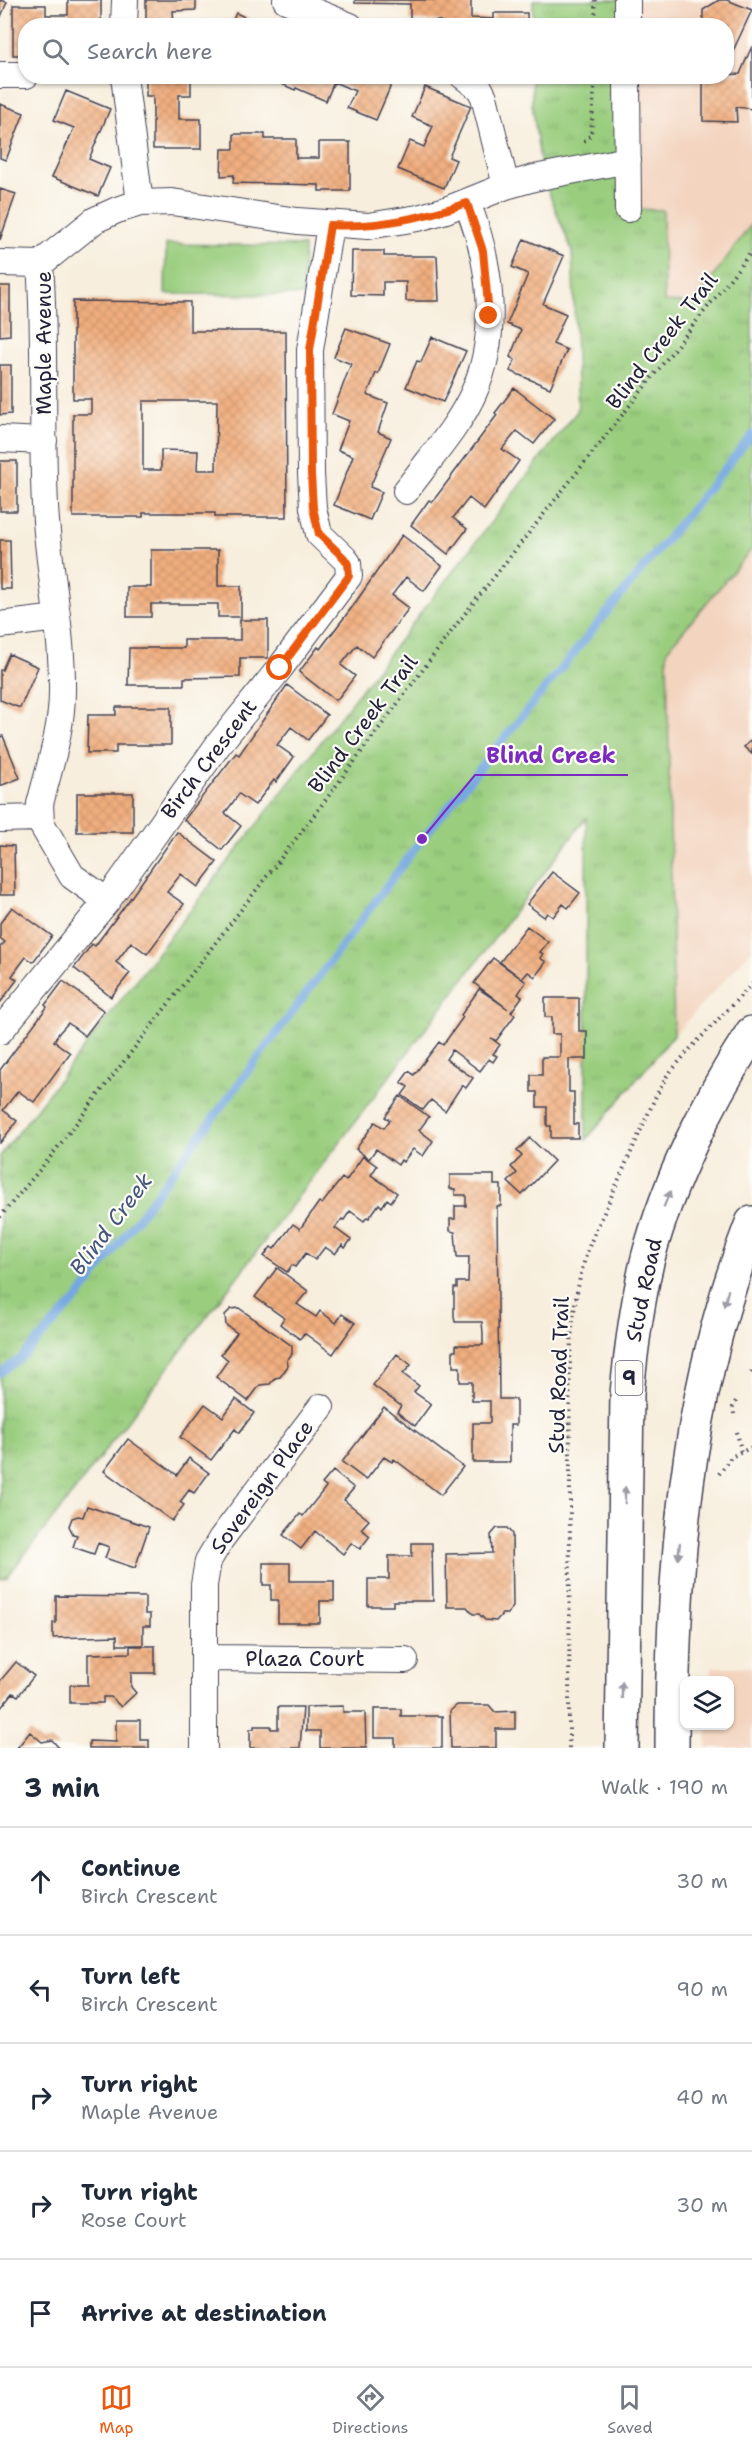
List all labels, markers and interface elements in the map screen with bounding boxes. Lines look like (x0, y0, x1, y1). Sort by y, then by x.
search box (18, 18, 734, 84)
icon: search (39, 35, 72, 68)
text: Search here (87, 37, 213, 66)
street label: Blind Creek Trail (600, 266, 725, 415)
street label: Maple Avenue (30, 271, 58, 415)
route end (475, 302, 501, 328)
street label: Blind Creek Trail (302, 649, 425, 799)
route start (266, 654, 292, 680)
street label: Birch Crescent (155, 693, 263, 825)
callout: Blind Creek (475, 735, 628, 775)
text: Blind Creek (486, 741, 616, 770)
water label: Blind Creek (63, 1167, 159, 1281)
one-way arrow (662, 1190, 672, 1208)
street label: Stud Road (619, 1235, 669, 1345)
one-way arrow (721, 1289, 731, 1307)
street label: Stud Road Trail (542, 1295, 576, 1454)
road number: 9 (616, 1361, 642, 1395)
street label: Sovereign Place (204, 1415, 320, 1559)
one-way arrow (620, 1485, 630, 1504)
one-way arrow (674, 1542, 684, 1561)
street label: Plaza Court (245, 1645, 365, 1673)
map controls (680, 1676, 734, 1730)
button: layers (680, 1676, 734, 1730)
one-way arrow (618, 1680, 627, 1699)
text: 3 min (24, 1770, 100, 1805)
text: Walk · 190 m (601, 1774, 728, 1800)
text: Continue (81, 1854, 181, 1883)
icon: ahead (24, 1865, 57, 1898)
text: 30 m (676, 1868, 728, 1894)
text: Birch Crescent (81, 1883, 218, 1909)
text: Turn left (81, 1962, 180, 1991)
icon: left (24, 1973, 57, 2006)
text: 90 m (676, 1976, 728, 2002)
text: Birch Crescent (81, 1991, 218, 2017)
text: Turn right (81, 2070, 198, 2099)
icon: right (24, 2081, 57, 2114)
text: 40 m (676, 2084, 728, 2110)
text: Maple Avenue (81, 2099, 218, 2125)
text: Turn right (81, 2178, 198, 2207)
icon: right (24, 2189, 57, 2222)
text: 30 m (676, 2192, 728, 2218)
text: Rose Court (81, 2207, 187, 2233)
icon: arrive (24, 2297, 57, 2330)
text: Arrive at destination (81, 2299, 327, 2328)
tab: Map (99, 2381, 134, 2438)
tab: Directions (332, 2381, 409, 2438)
tab: Saved (607, 2381, 653, 2438)

